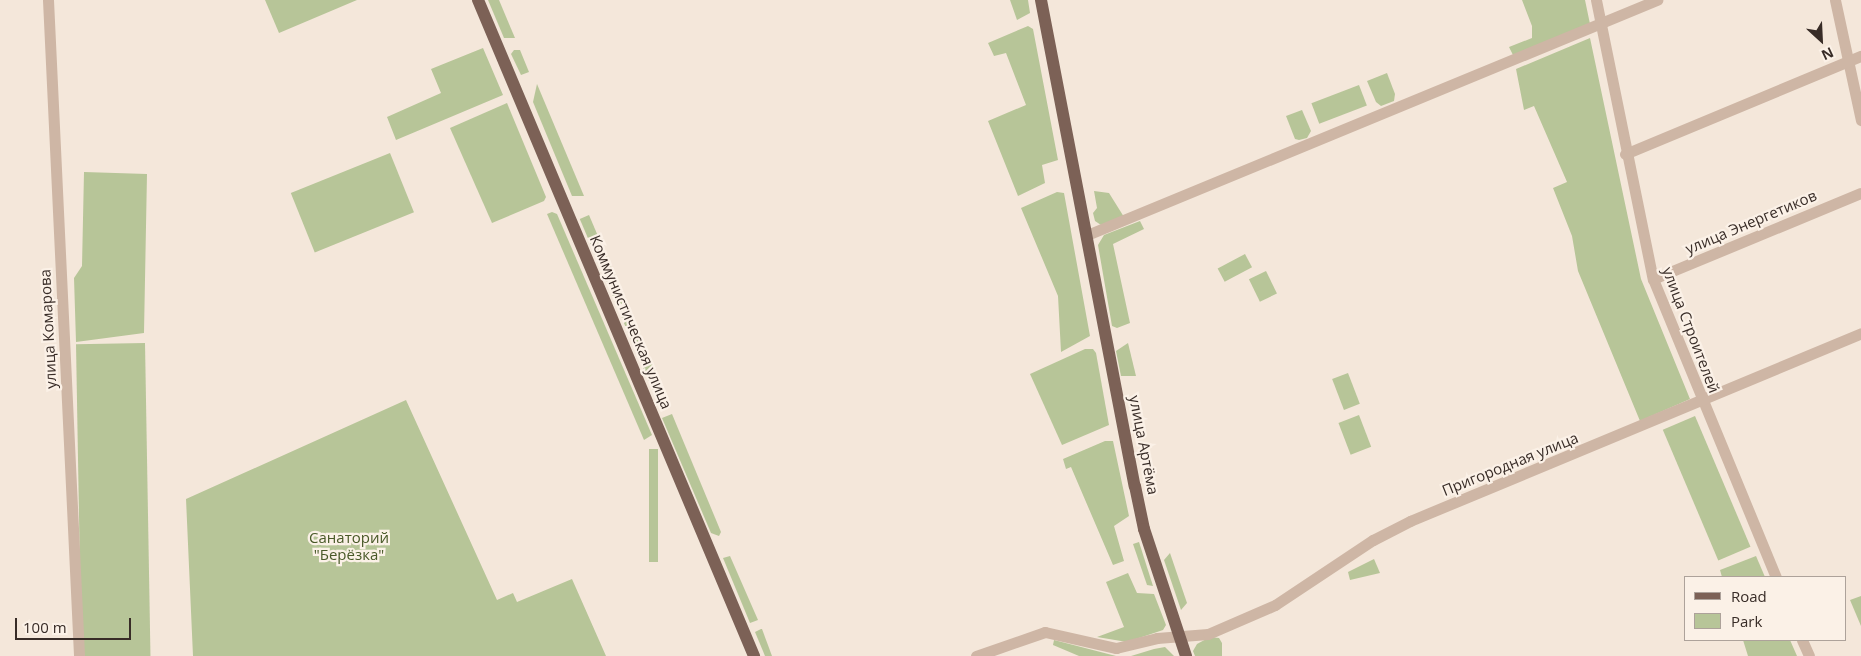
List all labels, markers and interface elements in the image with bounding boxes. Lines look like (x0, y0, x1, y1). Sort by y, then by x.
north arrow (1796, 15, 1846, 65)
text: N (1818, 43, 1837, 65)
street label: улица Энергетиков (1683, 186, 1819, 258)
street label: Коммунистическая улица (586, 232, 676, 412)
street label: улица Строителей (1659, 264, 1723, 396)
street label: улица Комарова (36, 269, 60, 389)
street label: улица Артёма (1126, 394, 1162, 496)
street label: Пригородная улица (1439, 428, 1581, 500)
park label: Санаторий "Берёзка" (309, 528, 389, 563)
legend (1684, 576, 1846, 641)
text: Road (1731, 586, 1767, 606)
scale bar (18, 608, 134, 640)
text: Park (1731, 611, 1762, 631)
text: 100 m (23, 617, 67, 637)

